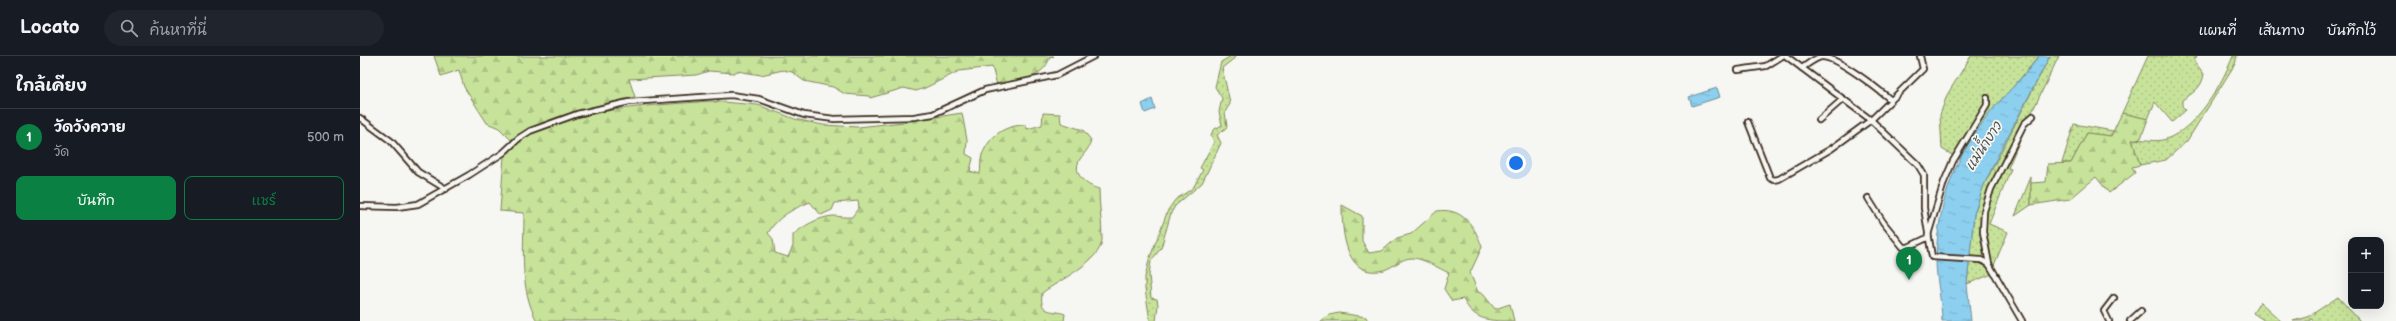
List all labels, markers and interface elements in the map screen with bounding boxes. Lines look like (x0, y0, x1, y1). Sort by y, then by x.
search box (104, 10, 384, 46)
text: Locato (20, 16, 80, 39)
icon: search (118, 17, 140, 39)
text: ค้นหาที่นี่ (150, 21, 207, 40)
text: แผนที่ (2199, 22, 2236, 39)
text: เส้นทาง (2258, 22, 2305, 39)
text: บันทึกไว้ (2327, 22, 2376, 39)
text: ใกล้เคียง (16, 76, 87, 96)
water label: แม่น้ำงาว (1957, 115, 2006, 174)
text: วัดวังควาย (54, 118, 126, 137)
text: 1 (26, 129, 32, 145)
text: 500 m (307, 129, 344, 145)
text: วัด (54, 144, 69, 160)
your location (1506, 153, 1526, 173)
button: บันทึก (16, 176, 176, 220)
button: แชร์ (184, 176, 344, 220)
map controls (2348, 237, 2384, 309)
button: + (2348, 237, 2384, 273)
pin: 1 (1896, 247, 1922, 280)
button: − (2348, 273, 2384, 309)

